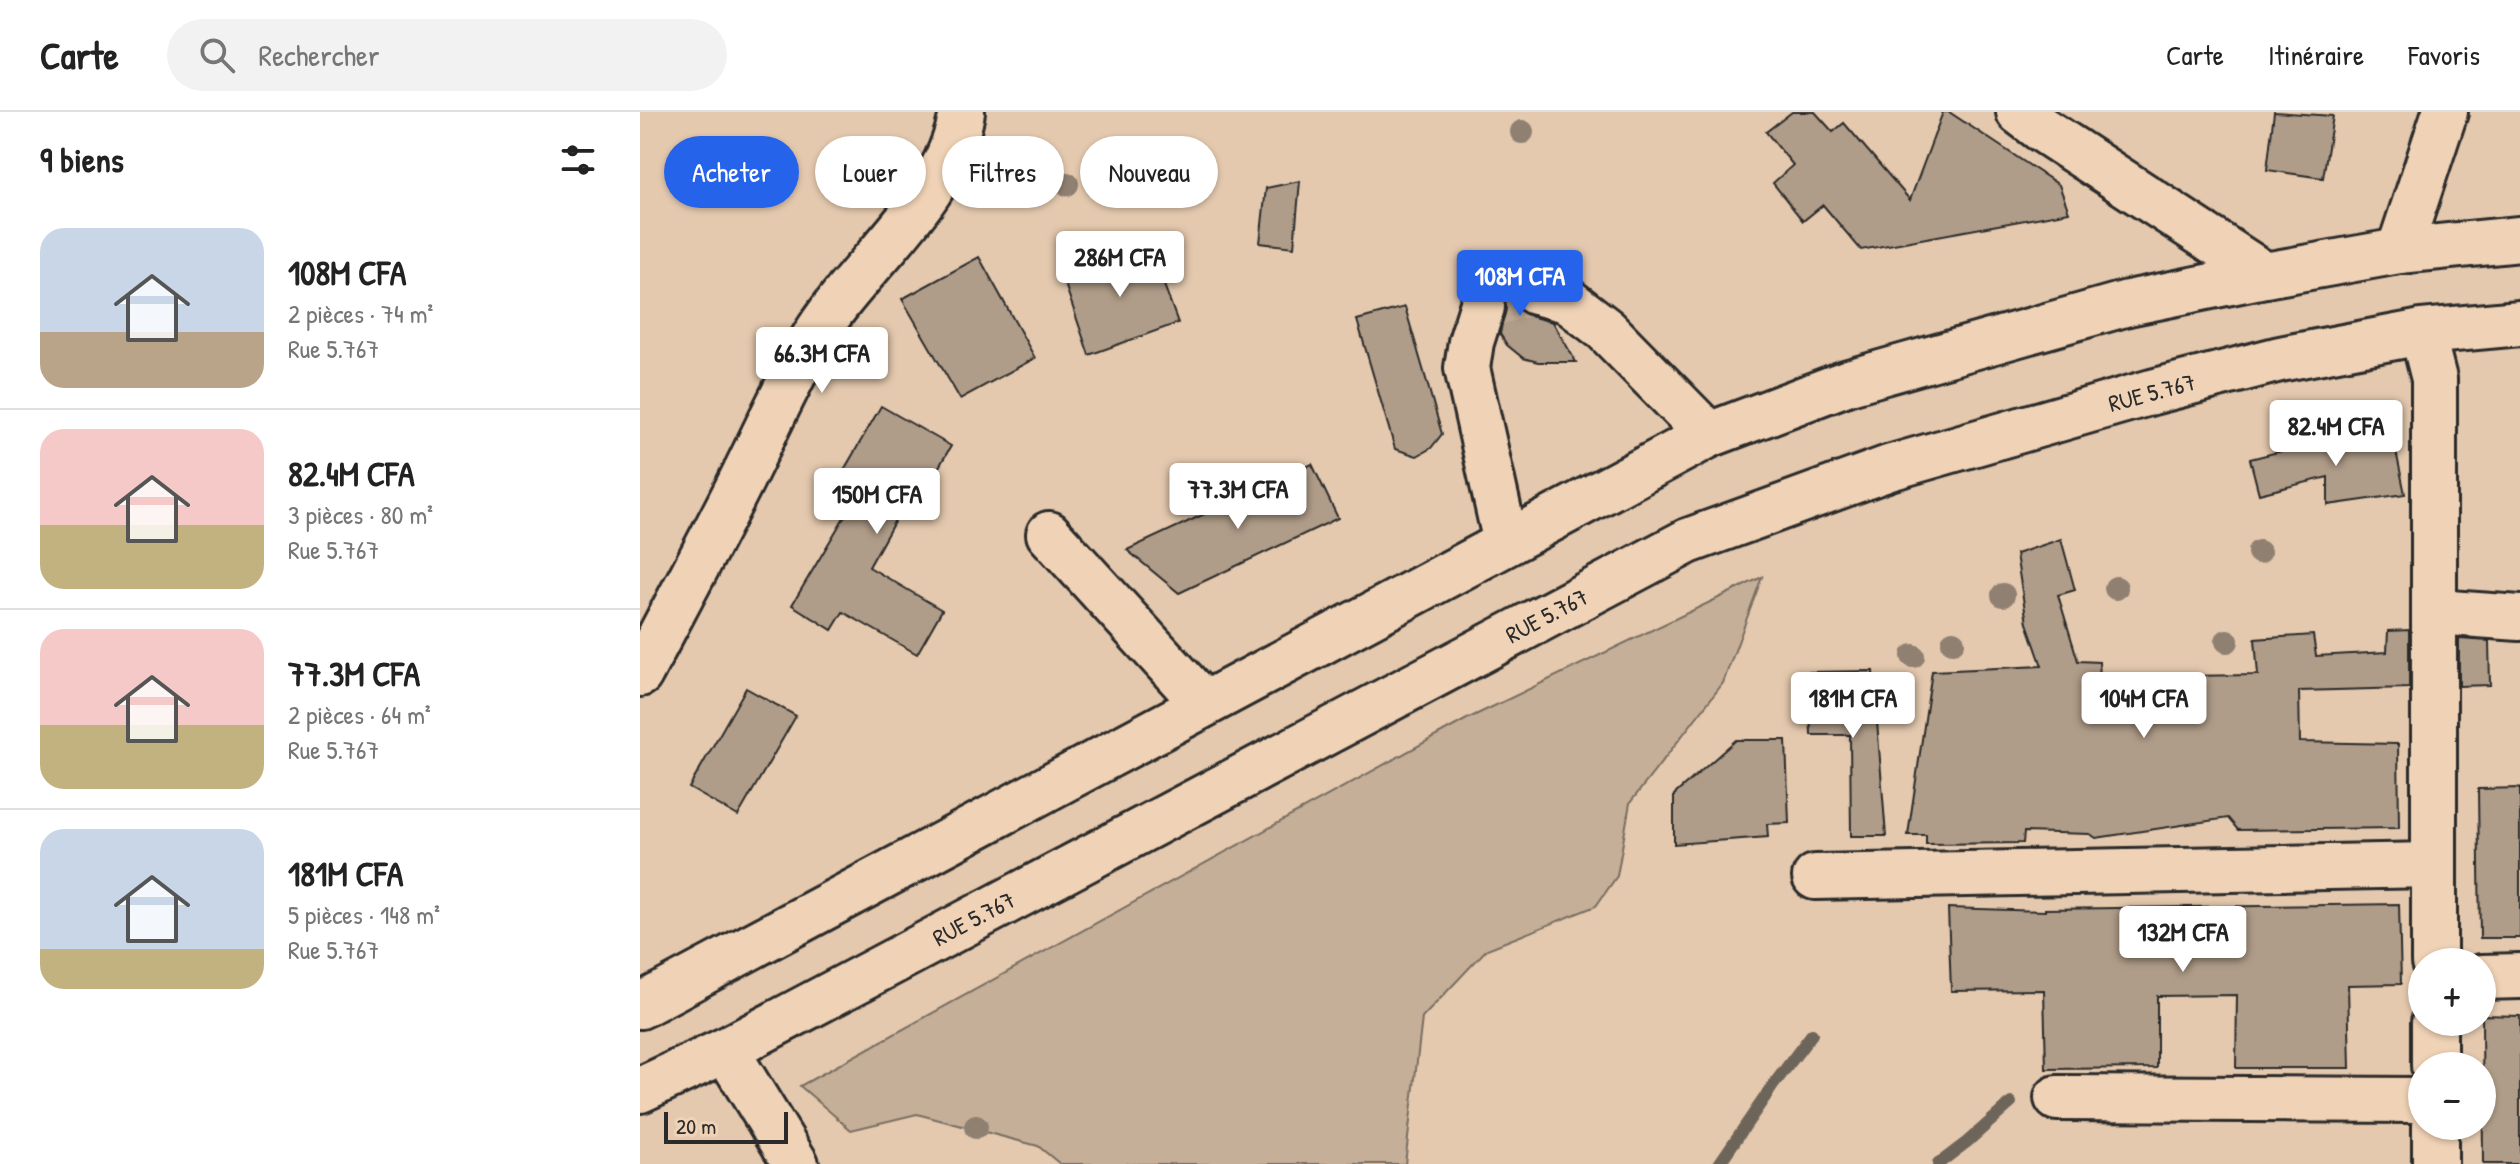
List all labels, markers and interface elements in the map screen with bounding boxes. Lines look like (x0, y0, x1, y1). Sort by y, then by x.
search box (167, 19, 727, 91)
text: Carte (40, 29, 119, 81)
icon: search (195, 33, 239, 77)
text: Rechercher (259, 35, 380, 75)
text: Carte (2166, 36, 2224, 74)
text: Itinéraire (2268, 36, 2364, 74)
text: Favoris (2408, 36, 2480, 74)
chip: Acheter (664, 136, 799, 208)
chip: Louer (815, 136, 926, 208)
chip: Filtres (942, 136, 1064, 208)
chip: Nouveau (1080, 136, 1218, 208)
text: 9 biens (40, 137, 124, 183)
icon: filters (556, 138, 600, 182)
pin: 286M CFA (1037, 231, 1203, 299)
text: 286M CFA (1074, 239, 1166, 274)
text: 108M CFA (288, 250, 406, 296)
pin: 108M CFA (1437, 250, 1603, 318)
text: 108M CFA (1475, 258, 1565, 293)
icon: home (104, 260, 200, 356)
text: 2 pièces · 74 m² (288, 296, 433, 331)
pin: 66.3M CFA (730, 327, 914, 395)
text: Rue 5.767 (288, 331, 379, 366)
text: 66.3M CFA (774, 335, 870, 370)
street label: RUE 5.767 (2105, 365, 2199, 419)
pin: 82.4M CFA (2244, 400, 2428, 468)
text: 82.4M CFA (2288, 408, 2384, 443)
text: 82.4M CFA (288, 451, 415, 497)
icon: home (104, 461, 200, 557)
pin: 77.3M CFA (1146, 463, 1330, 531)
pin: 150M CFA (794, 468, 960, 536)
text: 77.3M CFA (1187, 471, 1289, 506)
text: 150M CFA (832, 476, 922, 511)
text: 3 pièces · 80 m² (288, 497, 433, 532)
text: Rue 5.767 (288, 532, 379, 567)
street label: RUE 5.767 (1500, 580, 1593, 650)
text: 77.3M CFA (288, 651, 420, 697)
icon: home (104, 661, 200, 757)
pin: 181M CFA (1770, 672, 1936, 740)
pin: 104M CFA (2061, 672, 2227, 740)
text: 181M CFA (1809, 680, 1897, 715)
text: 104M CFA (2100, 680, 2188, 715)
text: 2 pièces · 64 m² (288, 697, 431, 732)
text: Rue 5.767 (288, 732, 379, 767)
text: 181M CFA (288, 851, 403, 897)
icon: home (104, 861, 200, 957)
street label: RUE 5.767 (927, 883, 1020, 953)
text: 5 pièces · 148 m² (288, 897, 440, 932)
pin: 132M CFA (2100, 906, 2266, 974)
text: 132M CFA (2137, 914, 2229, 949)
text: Rue 5.767 (288, 932, 379, 967)
map controls (2408, 948, 2496, 1140)
button: + (2408, 948, 2496, 1036)
button: − (2408, 1052, 2496, 1140)
scale bar (664, 1108, 788, 1144)
text: 20 m (676, 1111, 716, 1141)

